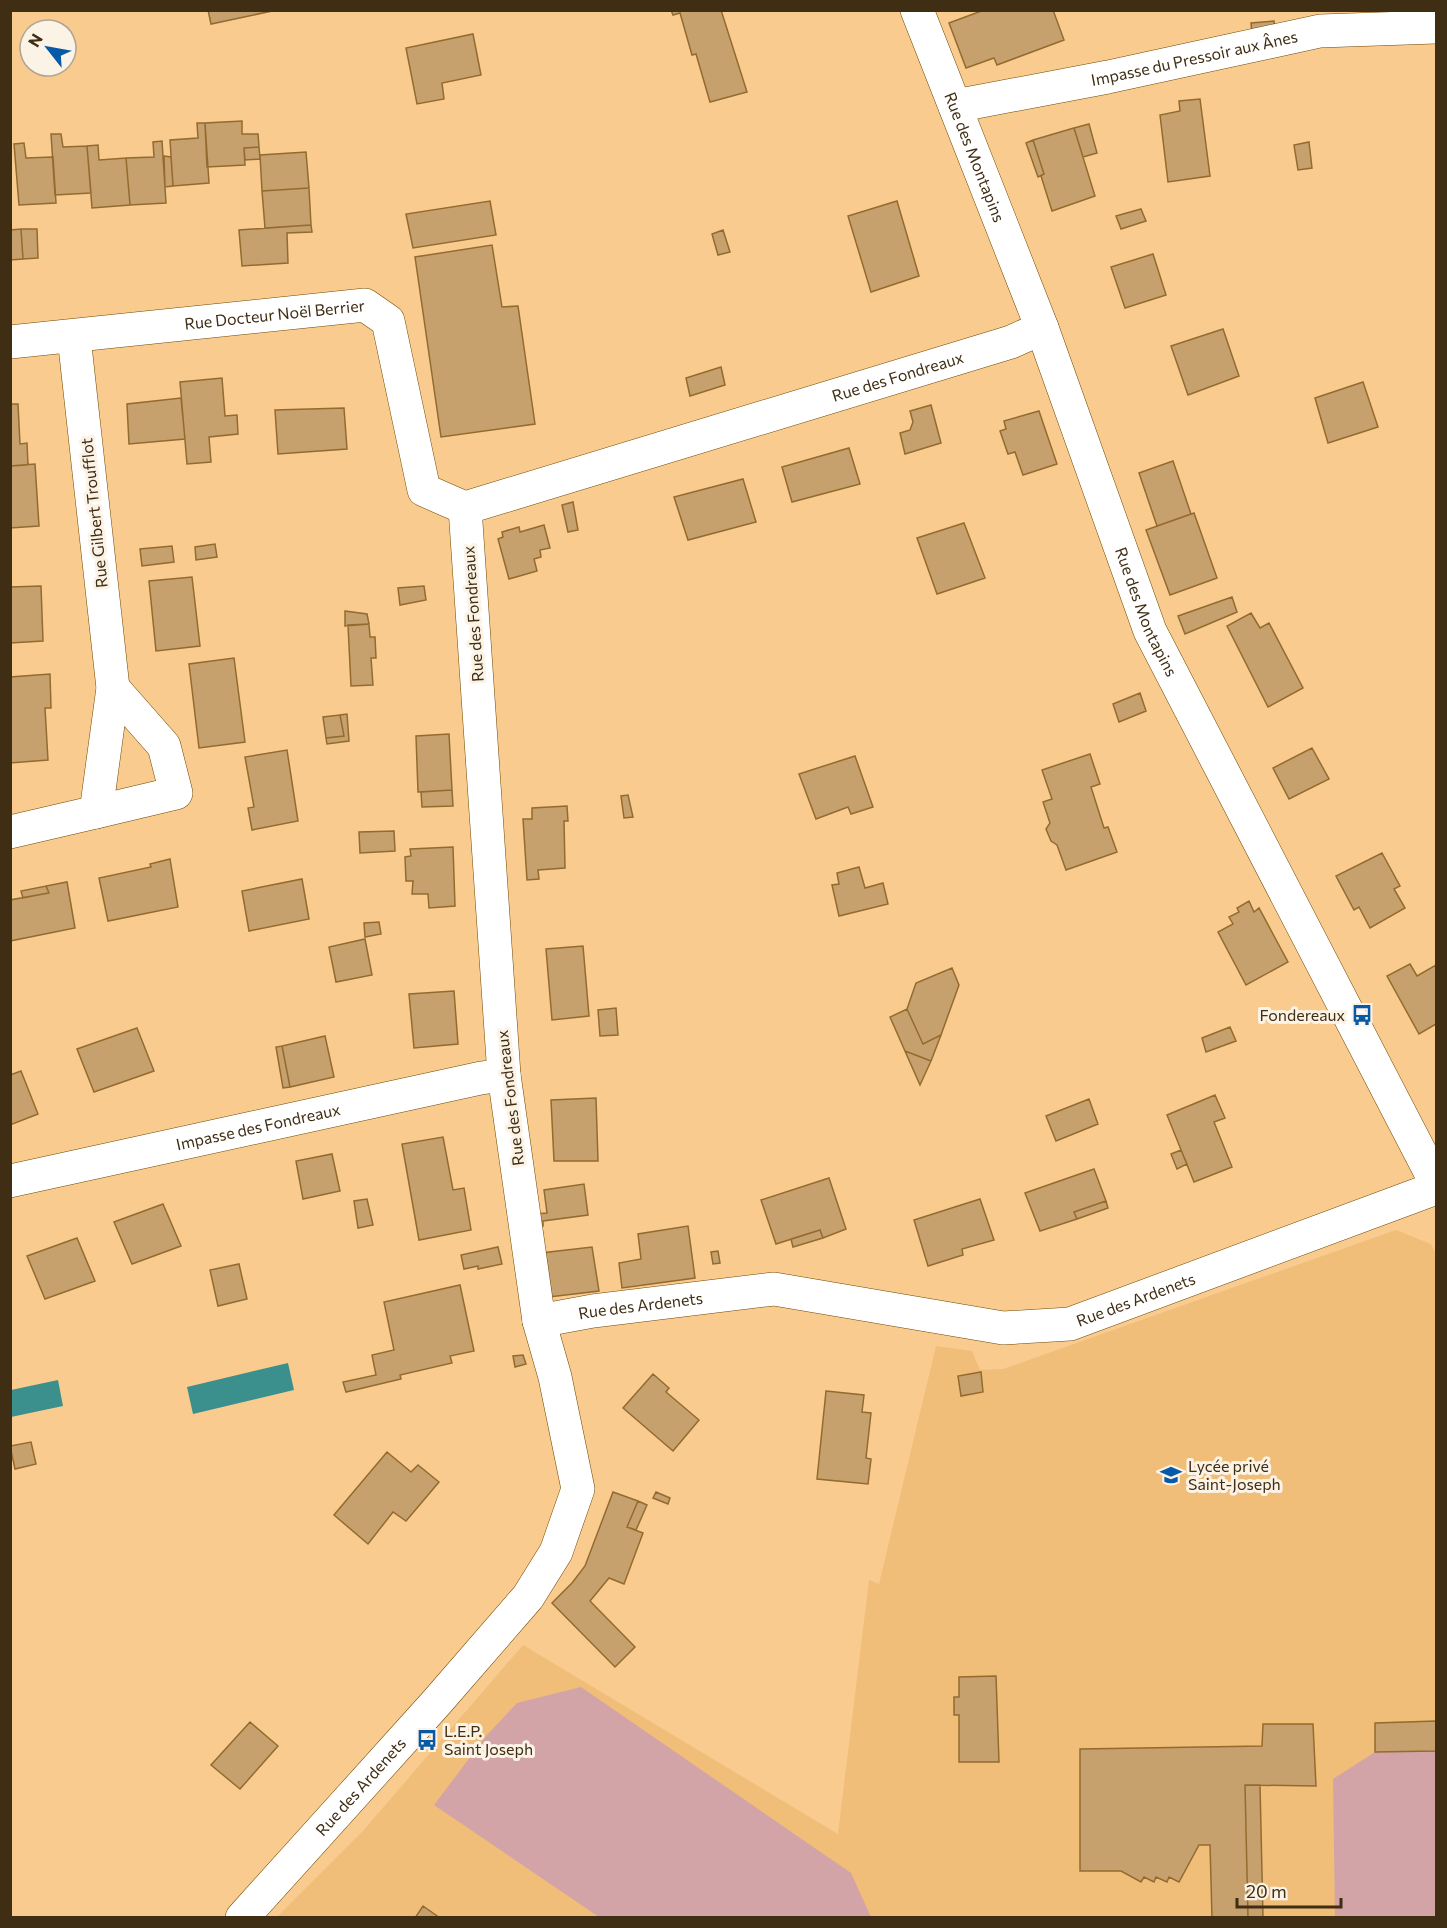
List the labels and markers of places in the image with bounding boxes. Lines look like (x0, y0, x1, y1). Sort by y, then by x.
bus stop icon: Fondereaux (1350, 1003, 1374, 1027)
place label: Fondereaux (1259, 1005, 1345, 1024)
place label: Lycée privé Saint-Joseph (1188, 1456, 1281, 1493)
school or university icon: Lycée privé Saint-Joseph (1159, 1463, 1183, 1487)
place label: L.E.P. Saint Joseph (444, 1721, 533, 1758)
bus stop icon: L.E.P. Saint Joseph (415, 1728, 439, 1752)

